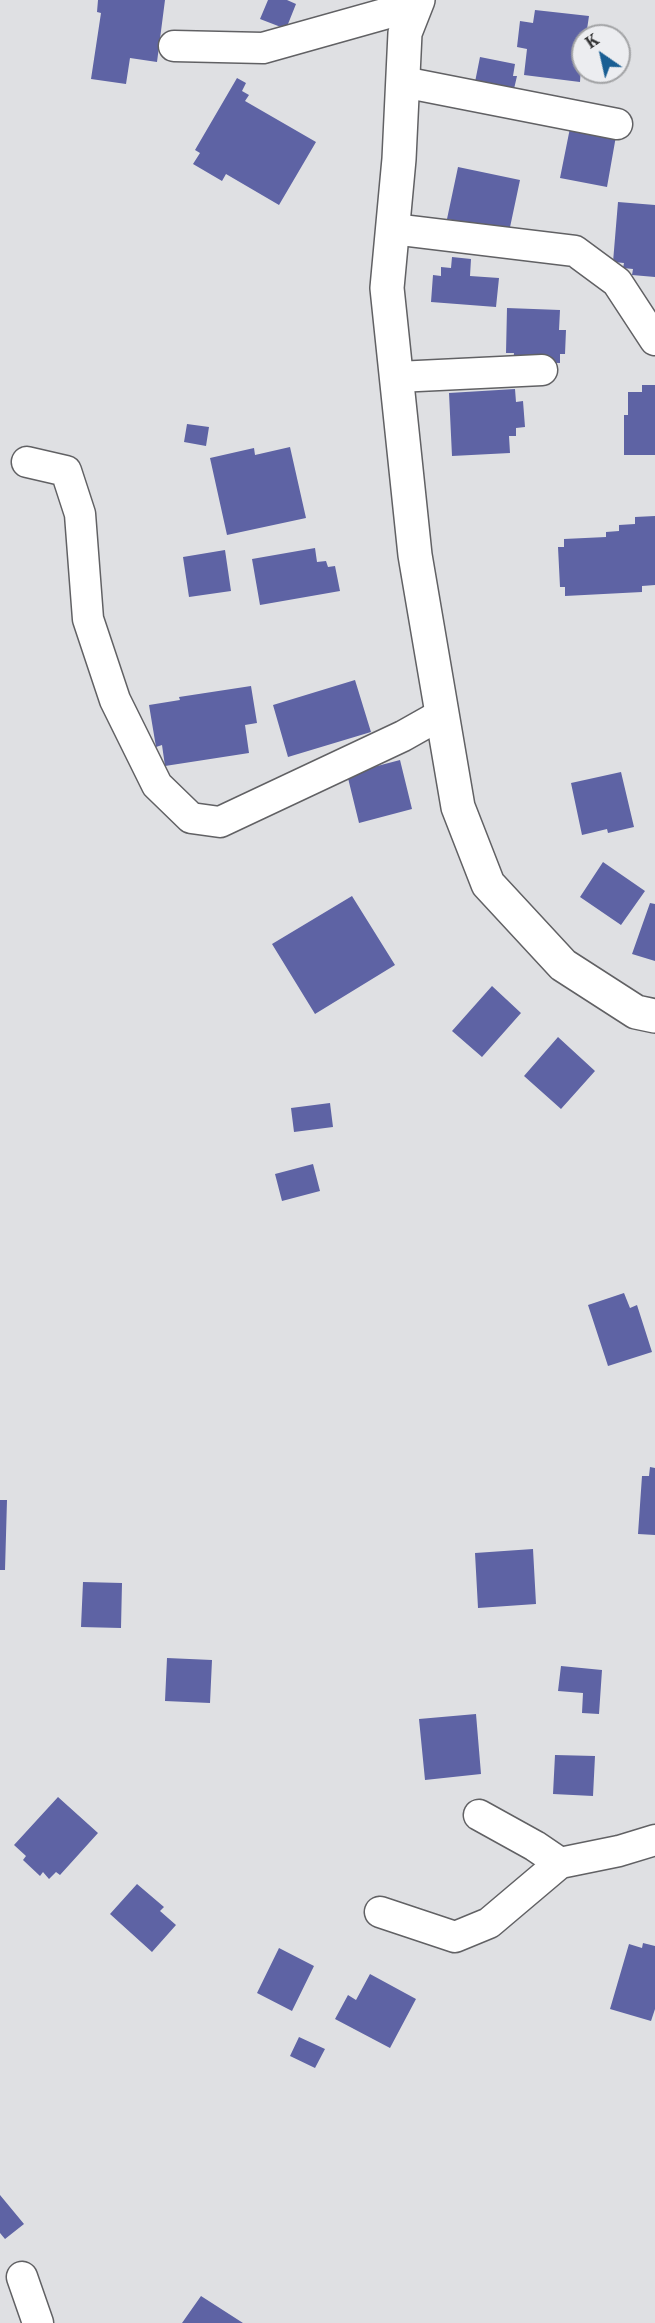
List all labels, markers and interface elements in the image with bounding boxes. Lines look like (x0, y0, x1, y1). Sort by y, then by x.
north arrow (571, 24, 631, 84)
text: K (581, 29, 603, 52)

